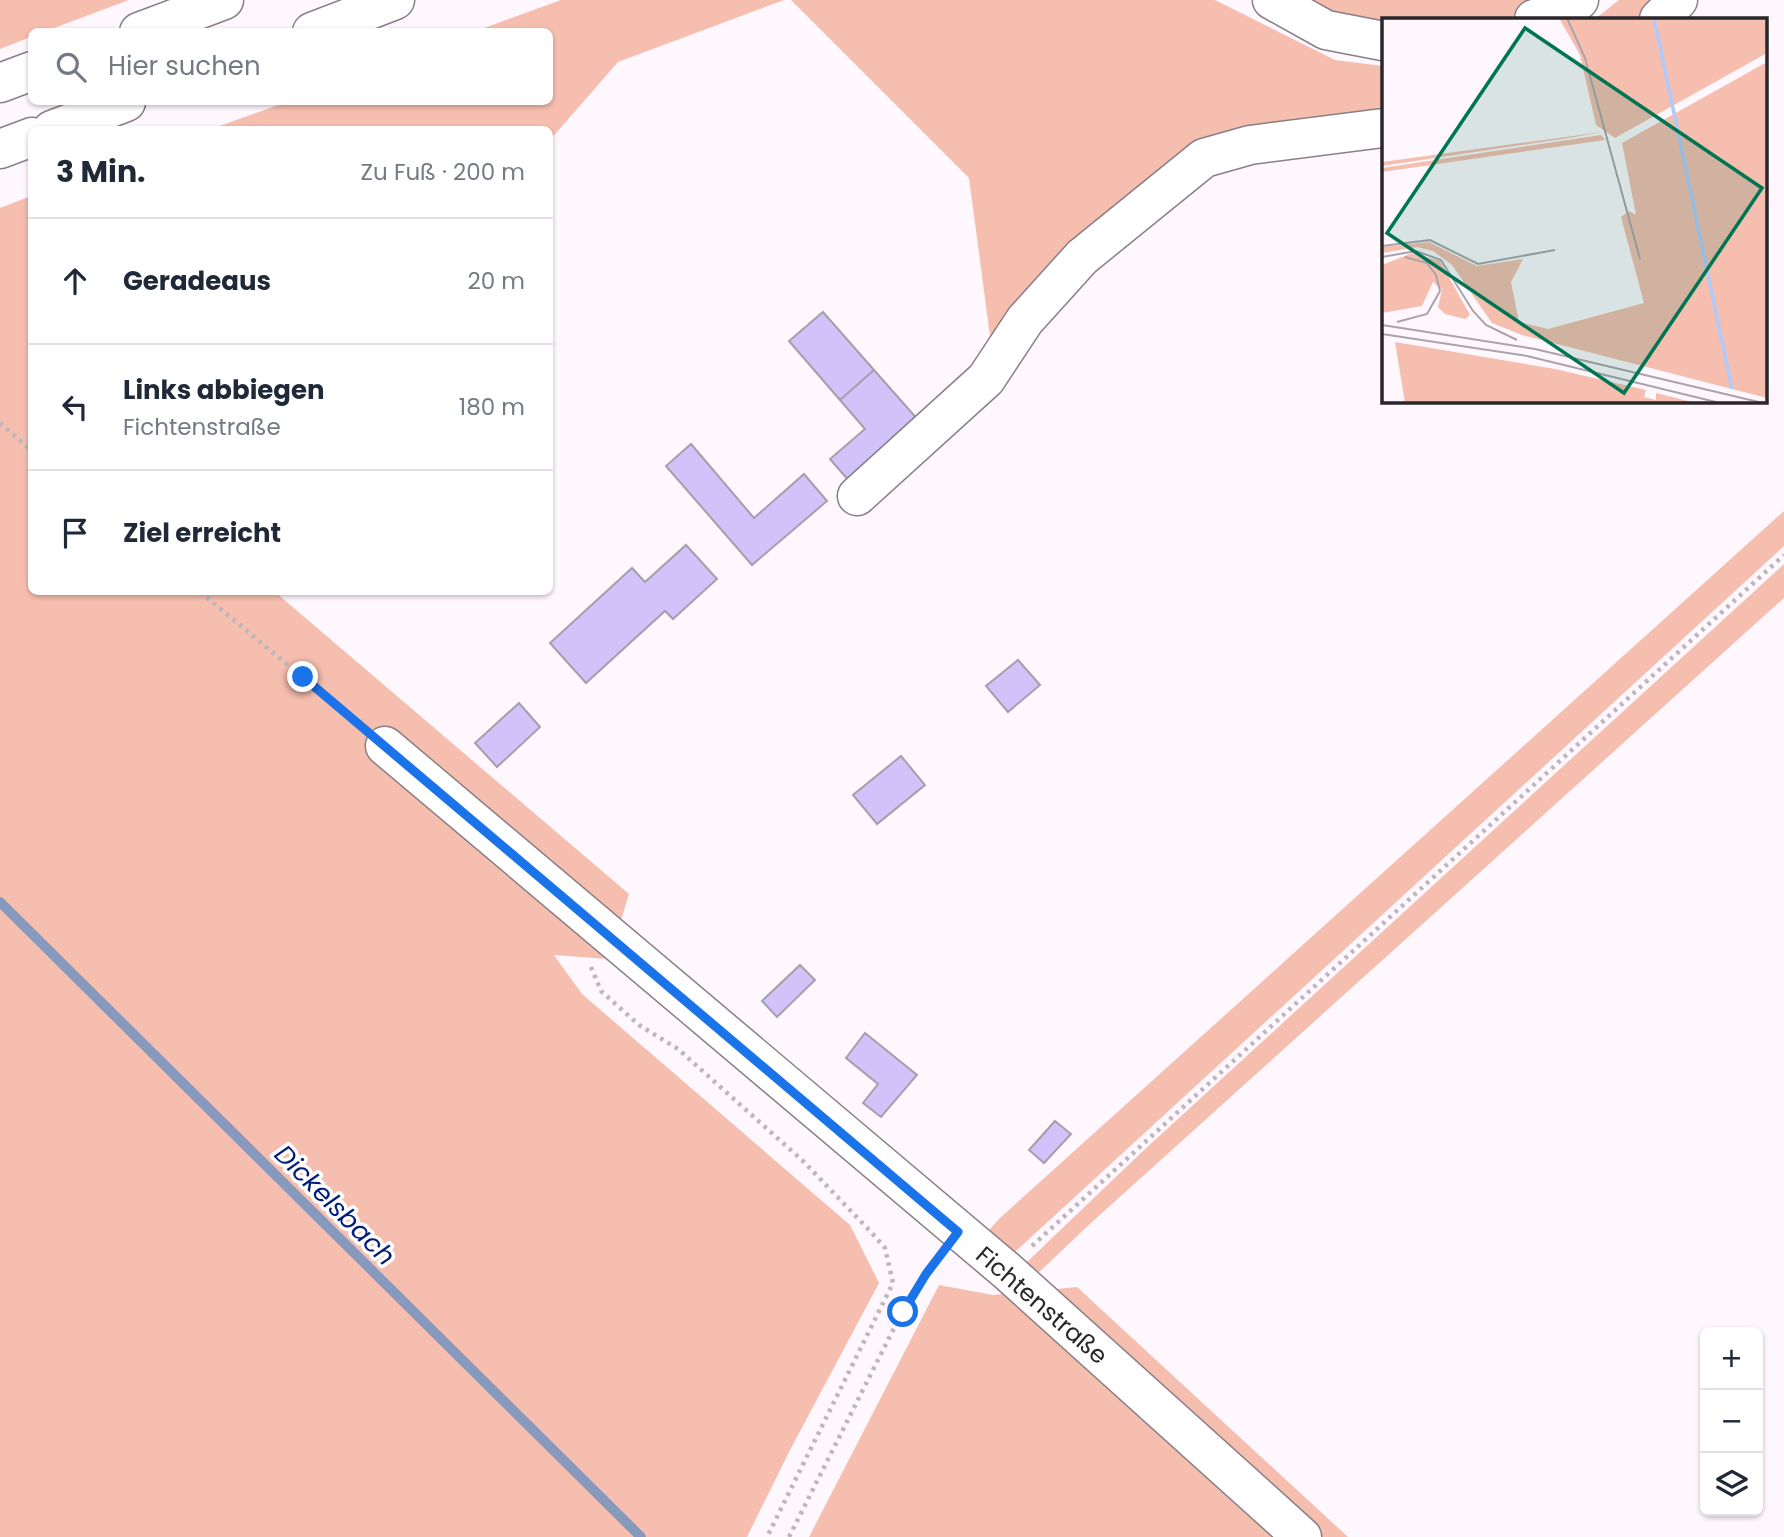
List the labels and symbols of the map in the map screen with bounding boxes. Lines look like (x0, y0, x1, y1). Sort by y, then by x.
inset map (1382, 18, 1766, 402)
route end (287, 661, 318, 692)
water label: Dickelsbach (267, 1137, 403, 1273)
street label: Fichtenstraße (969, 1239, 1115, 1371)
route start (887, 1296, 918, 1327)

